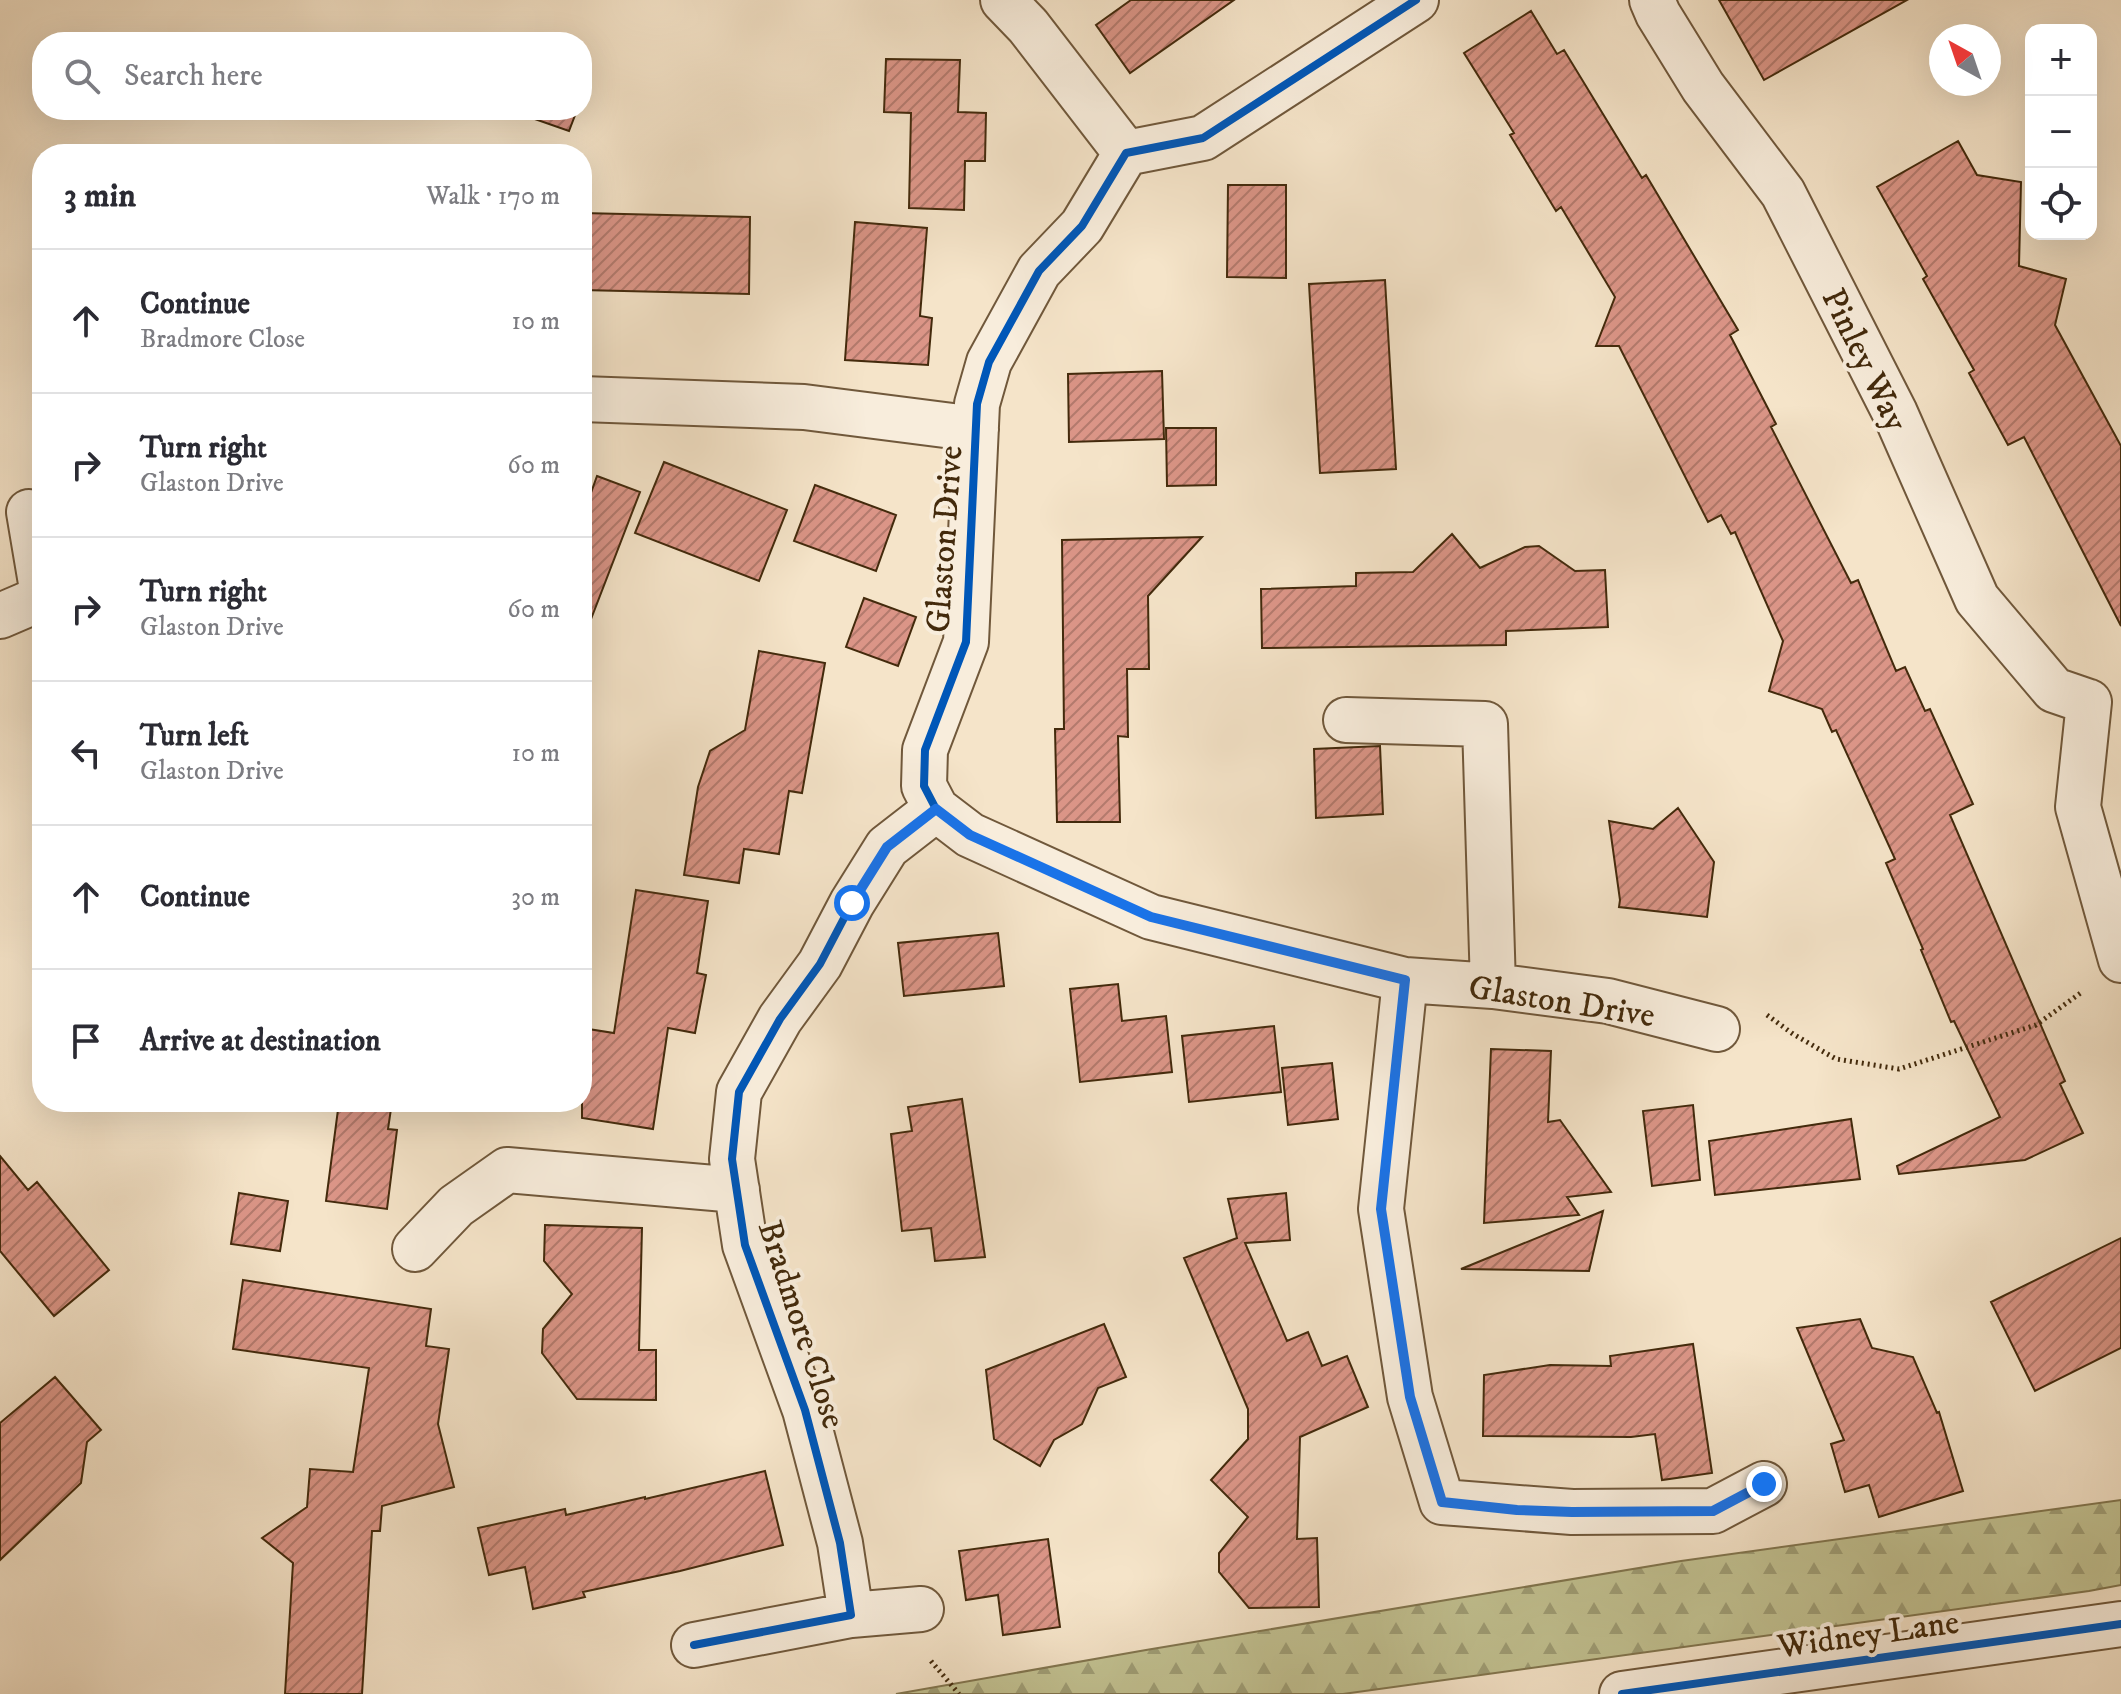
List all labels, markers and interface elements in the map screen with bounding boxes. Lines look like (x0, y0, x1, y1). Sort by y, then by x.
north arrow (1929, 24, 2001, 96)
map controls (2025, 24, 2097, 240)
button: + (2025, 24, 2097, 96)
search box (32, 32, 592, 120)
icon: search (60, 54, 104, 98)
text: Search here (124, 58, 263, 95)
button: − (2025, 96, 2097, 168)
button: locate (2025, 168, 2097, 240)
text: 3 min (64, 175, 136, 217)
text: Walk · 170 m (426, 180, 560, 213)
street label: Pinley Way (1812, 282, 1917, 439)
text: Continue (140, 286, 250, 323)
icon: ahead (64, 299, 108, 343)
text: 10 m (511, 305, 560, 338)
text: Bradmore Close (140, 323, 305, 356)
text: Turn right (140, 430, 267, 467)
icon: right (64, 443, 108, 487)
street label: Glaston Drive (917, 444, 972, 634)
text: 60 m (507, 449, 560, 482)
text: Glaston Drive (140, 467, 284, 500)
text: Turn right (140, 574, 267, 611)
icon: right (64, 587, 108, 631)
text: 60 m (507, 593, 560, 626)
text: Glaston Drive (140, 611, 284, 644)
text: Turn left (140, 718, 249, 755)
icon: left (64, 731, 108, 775)
text: 10 m (511, 737, 560, 770)
text: Glaston Drive (140, 755, 284, 788)
icon: ahead (64, 875, 108, 919)
text: Continue (140, 879, 250, 916)
text: 30 m (511, 881, 560, 914)
route start (834, 885, 870, 921)
street label: Glaston Drive (1466, 967, 1658, 1037)
icon: arrive (64, 1019, 108, 1063)
text: Arrive at destination (140, 1023, 381, 1060)
street label: Bradmore Close (748, 1215, 854, 1434)
route end (1746, 1466, 1782, 1502)
street label: Widney Lane (1774, 1601, 1962, 1669)

